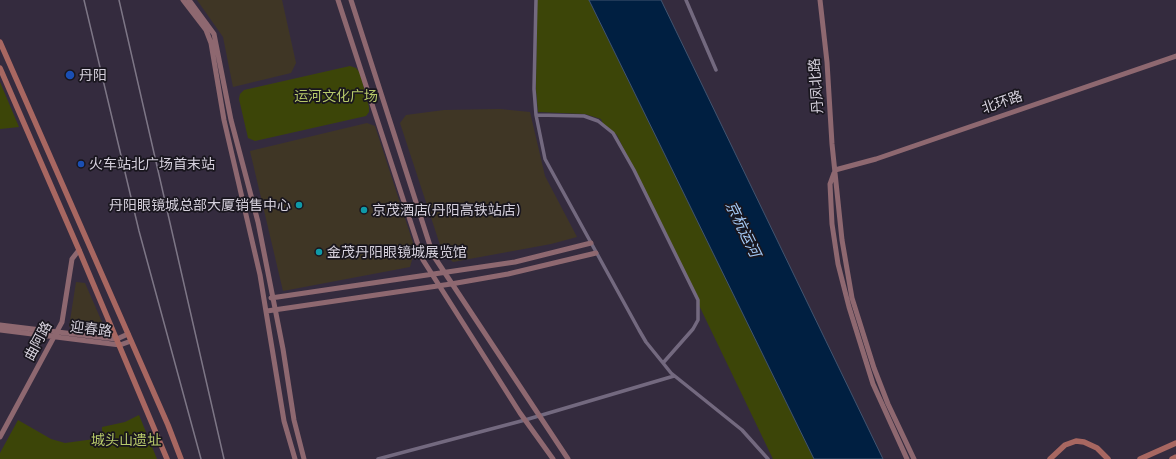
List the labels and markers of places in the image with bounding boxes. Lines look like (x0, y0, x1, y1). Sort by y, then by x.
place label: 丹阳 (79, 67, 107, 83)
marker: 丹阳 (64, 69, 76, 81)
place label: 火车站北广场首末站 (89, 156, 215, 172)
marker: 火车站北广场首末站 (76, 159, 86, 169)
place label: 丹阳眼镜城总部大厦销售中心 (109, 197, 291, 213)
marker: 丹阳眼镜城总部大厦销售中心 (294, 200, 304, 210)
place label: 京茂酒店(丹阳高铁站店) (372, 202, 519, 218)
marker: 京茂酒店(丹阳高铁站店) (359, 205, 369, 215)
place label: 金茂丹阳眼镜城展览馆 (327, 244, 467, 260)
marker: 金茂丹阳眼镜城展览馆 (314, 247, 324, 257)

